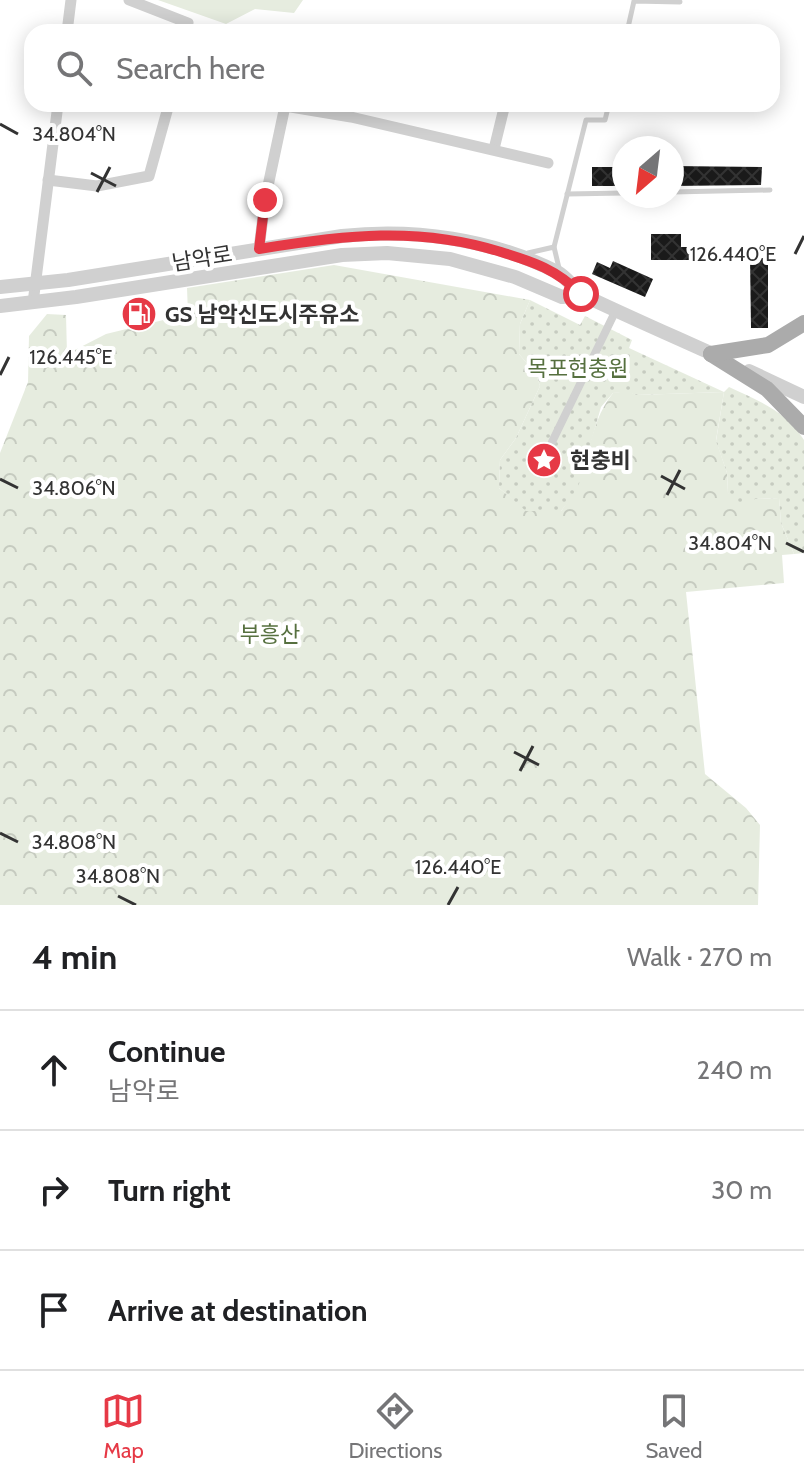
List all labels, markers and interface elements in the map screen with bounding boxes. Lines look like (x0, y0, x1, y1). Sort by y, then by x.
search box (24, 24, 780, 112)
icon: search (52, 46, 96, 90)
text: Search here (116, 50, 265, 87)
text: 34.804°N (32, 122, 116, 146)
north arrow (612, 136, 684, 208)
route end (247, 182, 283, 218)
street label: 남악로 (170, 240, 234, 277)
text: 126.440°E (690, 242, 776, 266)
route start (563, 276, 599, 312)
fuel station icon: GS 남악신도시주유소 (120, 295, 158, 333)
place label: GS 남악신도시주유소 (165, 301, 359, 328)
text: 126.445°E (29, 345, 113, 369)
park label: 목포현충원 (527, 355, 629, 382)
place icon: 현충비 (525, 441, 563, 479)
place label: 현충비 (570, 447, 631, 474)
text: 34.806°N (32, 476, 116, 500)
text: 34.804°N (688, 531, 772, 555)
park label: 부흥산 (240, 621, 300, 648)
text: 34.808°N (32, 830, 116, 854)
text: 126.440°E (415, 855, 501, 879)
text: 34.808°N (76, 864, 160, 888)
text: 4 min (32, 936, 117, 978)
text: Walk · 270 m (627, 941, 772, 973)
text: Continue (108, 1033, 225, 1070)
icon: ahead (32, 1048, 76, 1092)
text: 240 m (697, 1054, 772, 1086)
text: 남악로 (108, 1075, 180, 1107)
icon: right (32, 1168, 76, 1212)
text: Turn right (108, 1172, 231, 1209)
text: 30 m (711, 1174, 772, 1206)
icon: arrive (32, 1288, 76, 1332)
text: Arrive at destination (108, 1292, 368, 1329)
tab: Map (101, 1389, 145, 1464)
tab: Directions (348, 1389, 442, 1464)
tab: Saved (645, 1389, 703, 1464)

